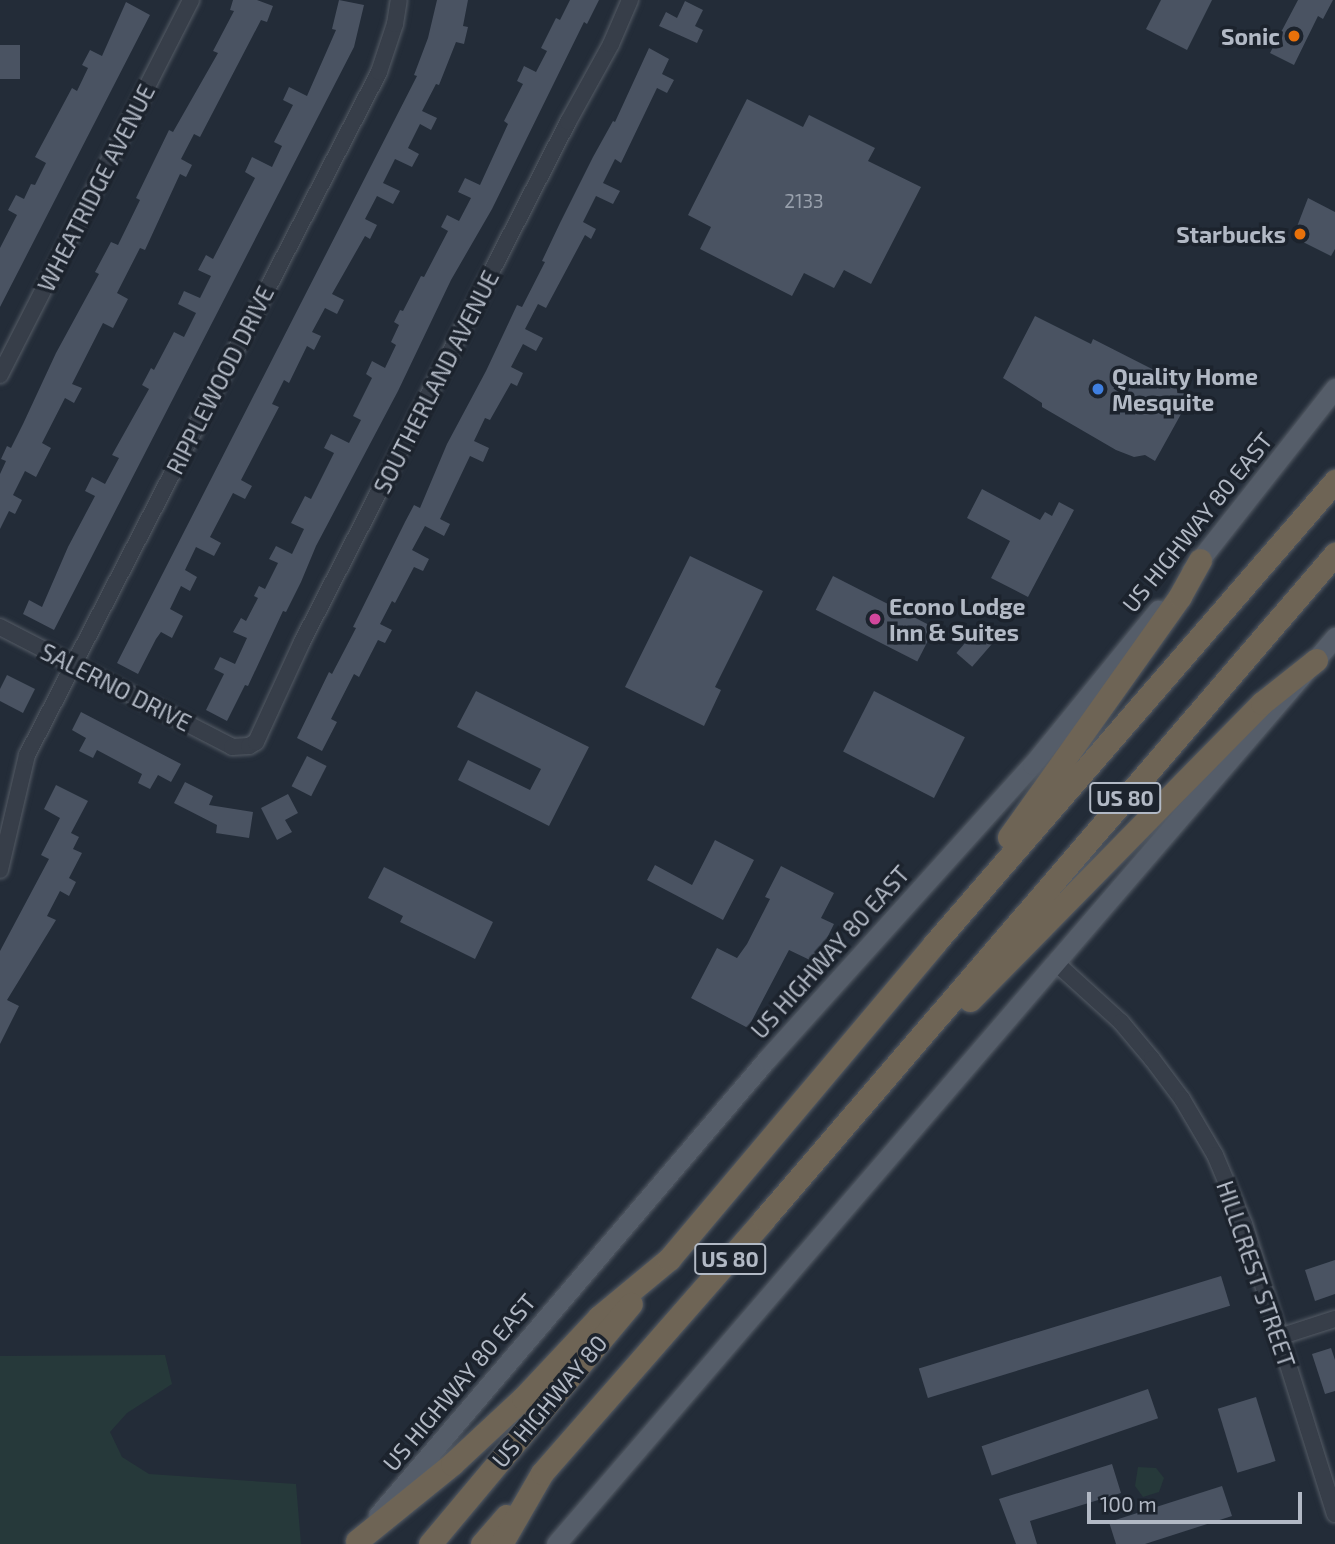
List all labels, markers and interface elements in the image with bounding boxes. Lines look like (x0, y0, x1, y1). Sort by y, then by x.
place label: Sonic (1221, 22, 1280, 50)
marker: Sonic (1286, 28, 1302, 44)
street label: WHEATRIDGE AVENUE (32, 80, 160, 296)
house number: 2133 (784, 190, 824, 212)
place label: Starbucks (1176, 220, 1286, 248)
marker: Starbucks (1292, 226, 1308, 242)
street label: SOUTHERLAND AVENUE (368, 266, 504, 498)
street label: RIPPLEWOOD DRIVE (161, 281, 279, 479)
place label: Quality Home Mesquite (1112, 362, 1259, 416)
marker: Quality Home Mesquite (1090, 381, 1106, 397)
street label: US HIGHWAY 80 EAST (1116, 426, 1278, 618)
place label: Econo Lodge Inn & Suites (889, 592, 1026, 646)
marker: Econo Lodge Inn & Suites (867, 611, 883, 627)
street label: SALERNO DRIVE (36, 637, 196, 737)
road number: US 80 (1088, 780, 1162, 816)
street label: US HIGHWAY 80 EAST (745, 860, 915, 1044)
street label: HILLCREST STREET (1211, 1177, 1301, 1371)
road number: US 80 (693, 1242, 767, 1276)
street label: US HIGHWAY 80 EAST (377, 1288, 541, 1476)
street label: US HIGHWAY 80 (485, 1329, 613, 1473)
scale bar (1090, 1478, 1305, 1522)
text: 100 m (1100, 1491, 1157, 1516)

